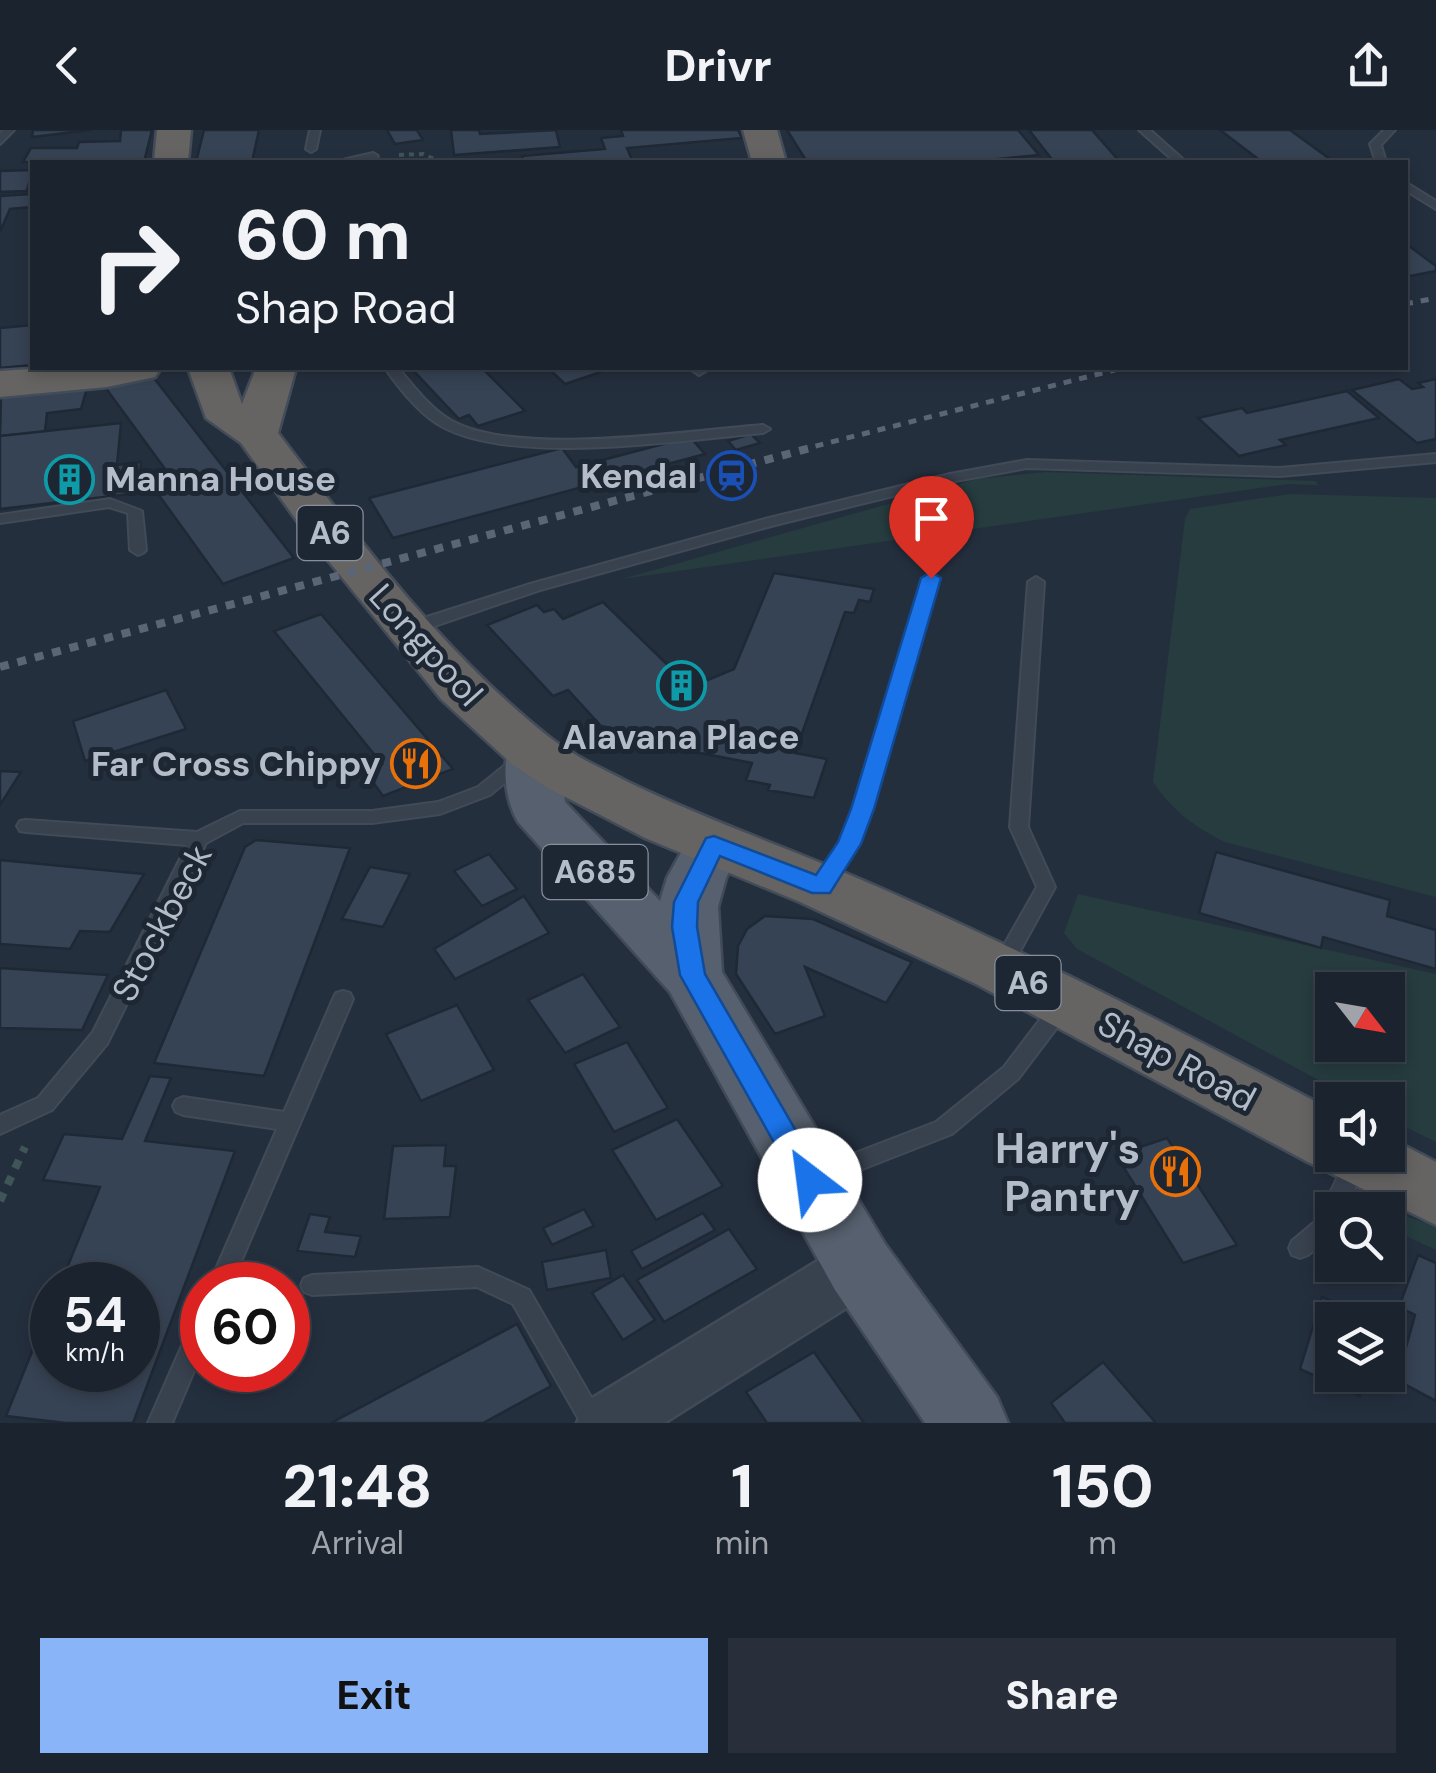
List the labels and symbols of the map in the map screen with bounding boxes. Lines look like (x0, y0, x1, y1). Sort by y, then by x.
station icon: Kendal (706, 450, 758, 502)
building icon: Manna House (44, 453, 96, 505)
place label: Kendal (580, 453, 697, 499)
place label: Manna House (105, 456, 336, 502)
pin (889, 476, 974, 579)
road number: A6 (298, 506, 362, 560)
street label: Longpool (359, 574, 493, 716)
building icon: Alavana Place (655, 659, 707, 711)
place label: Alavana Place (562, 714, 800, 760)
restaurant icon: Far Cross Chippy (390, 738, 442, 790)
place label: Far Cross Chippy (91, 741, 381, 787)
street label: Stockbeck (101, 836, 223, 1009)
road number: A685 (542, 845, 648, 899)
road number: A6 (996, 956, 1060, 1010)
north arrow (1315, 972, 1405, 1062)
street label: Shap Road (1090, 1000, 1264, 1122)
place label: Harry's Pantry (995, 1121, 1140, 1224)
position arrow (758, 1128, 862, 1232)
restaurant icon: Harry's Pantry (1149, 1146, 1201, 1198)
speed limit sign: 60 (180, 1262, 310, 1392)

